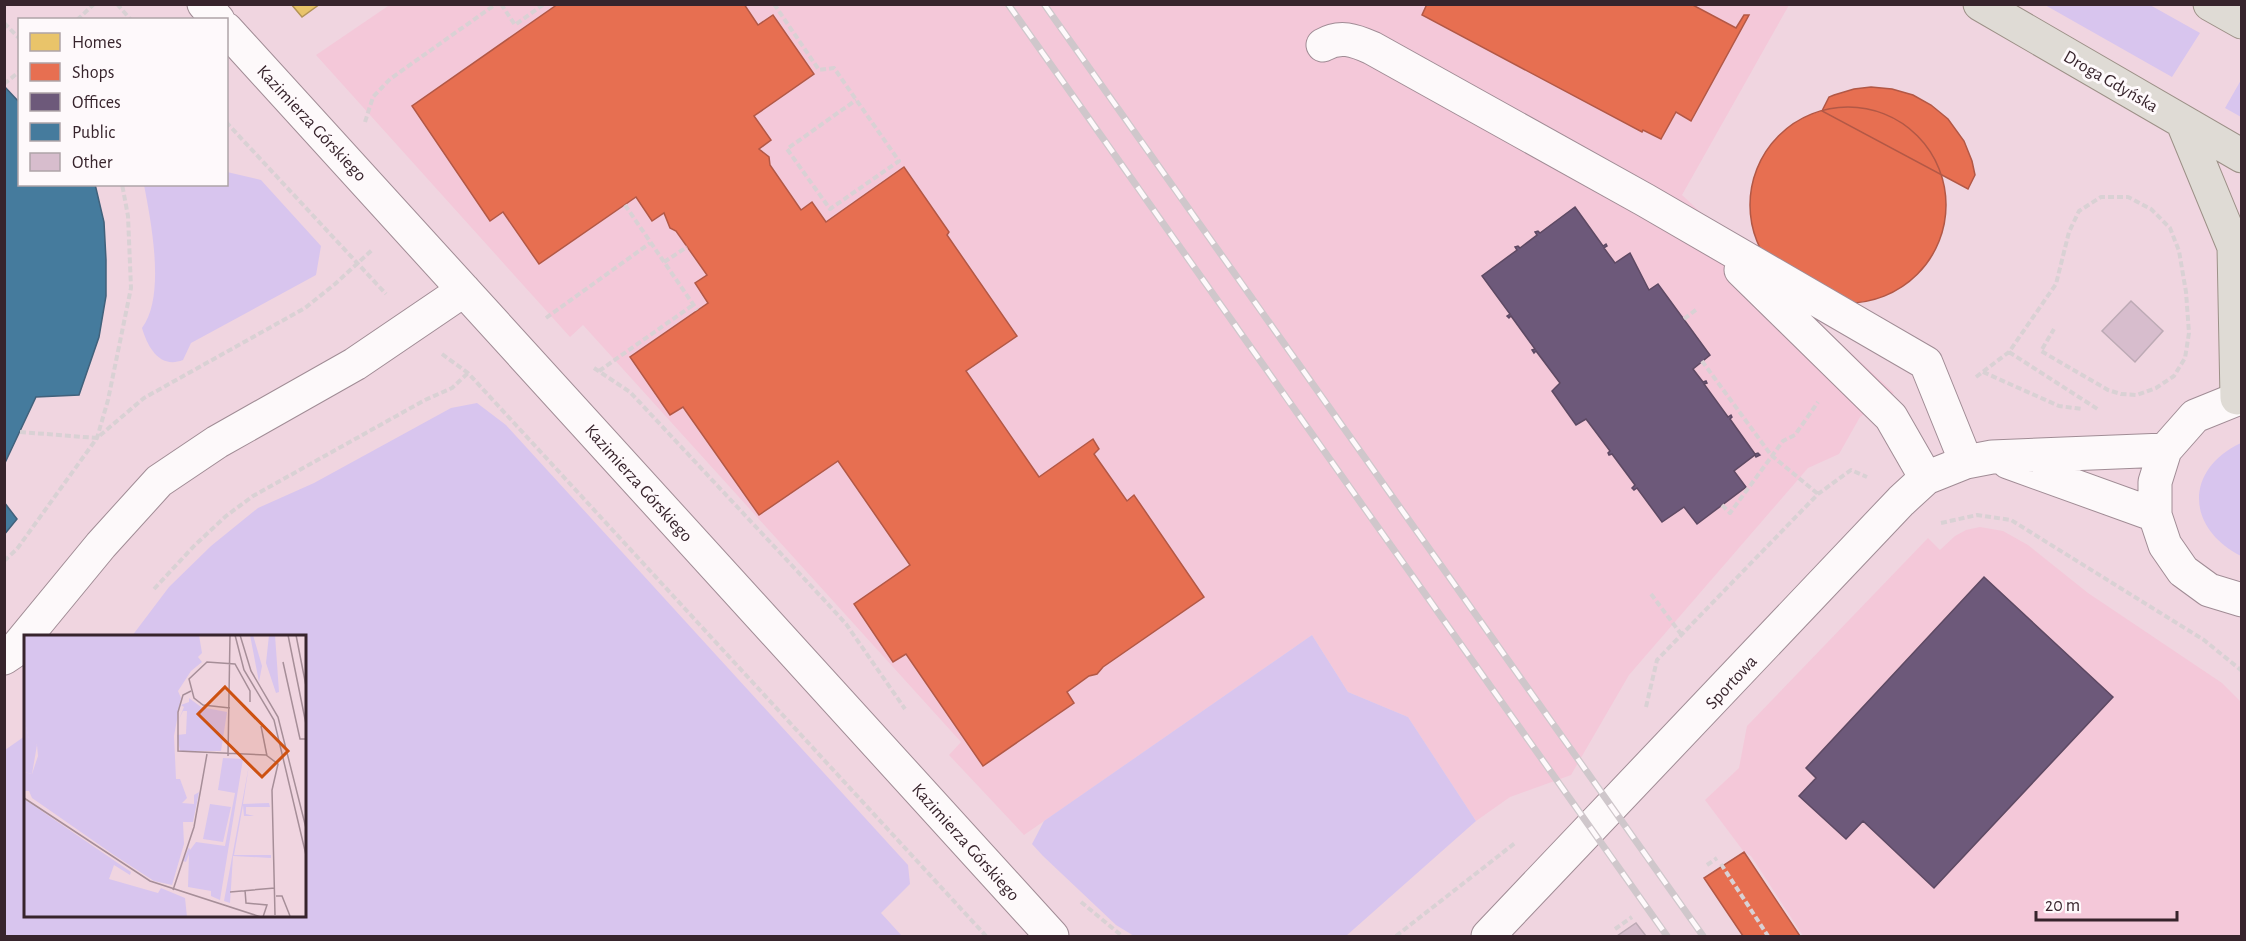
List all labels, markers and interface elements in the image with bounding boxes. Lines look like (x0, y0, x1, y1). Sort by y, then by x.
legend (18, 18, 228, 186)
text: Homes (72, 34, 122, 52)
street label: Droga Gdyńska (2060, 48, 2161, 116)
street label: Kazimierza Górskiego (253, 62, 370, 185)
text: Shops (72, 64, 114, 82)
text: Offices (72, 94, 121, 112)
text: Public (72, 124, 115, 142)
text: Other (72, 154, 113, 172)
street label: Kazimierza Górskiego (581, 421, 696, 546)
inset map (24, 635, 306, 917)
street label: Sportowa (1703, 652, 1761, 713)
street label: Kazimierza Górskiego (908, 780, 1023, 905)
scale bar (2036, 884, 2177, 922)
text: 20 m (2045, 897, 2080, 915)

